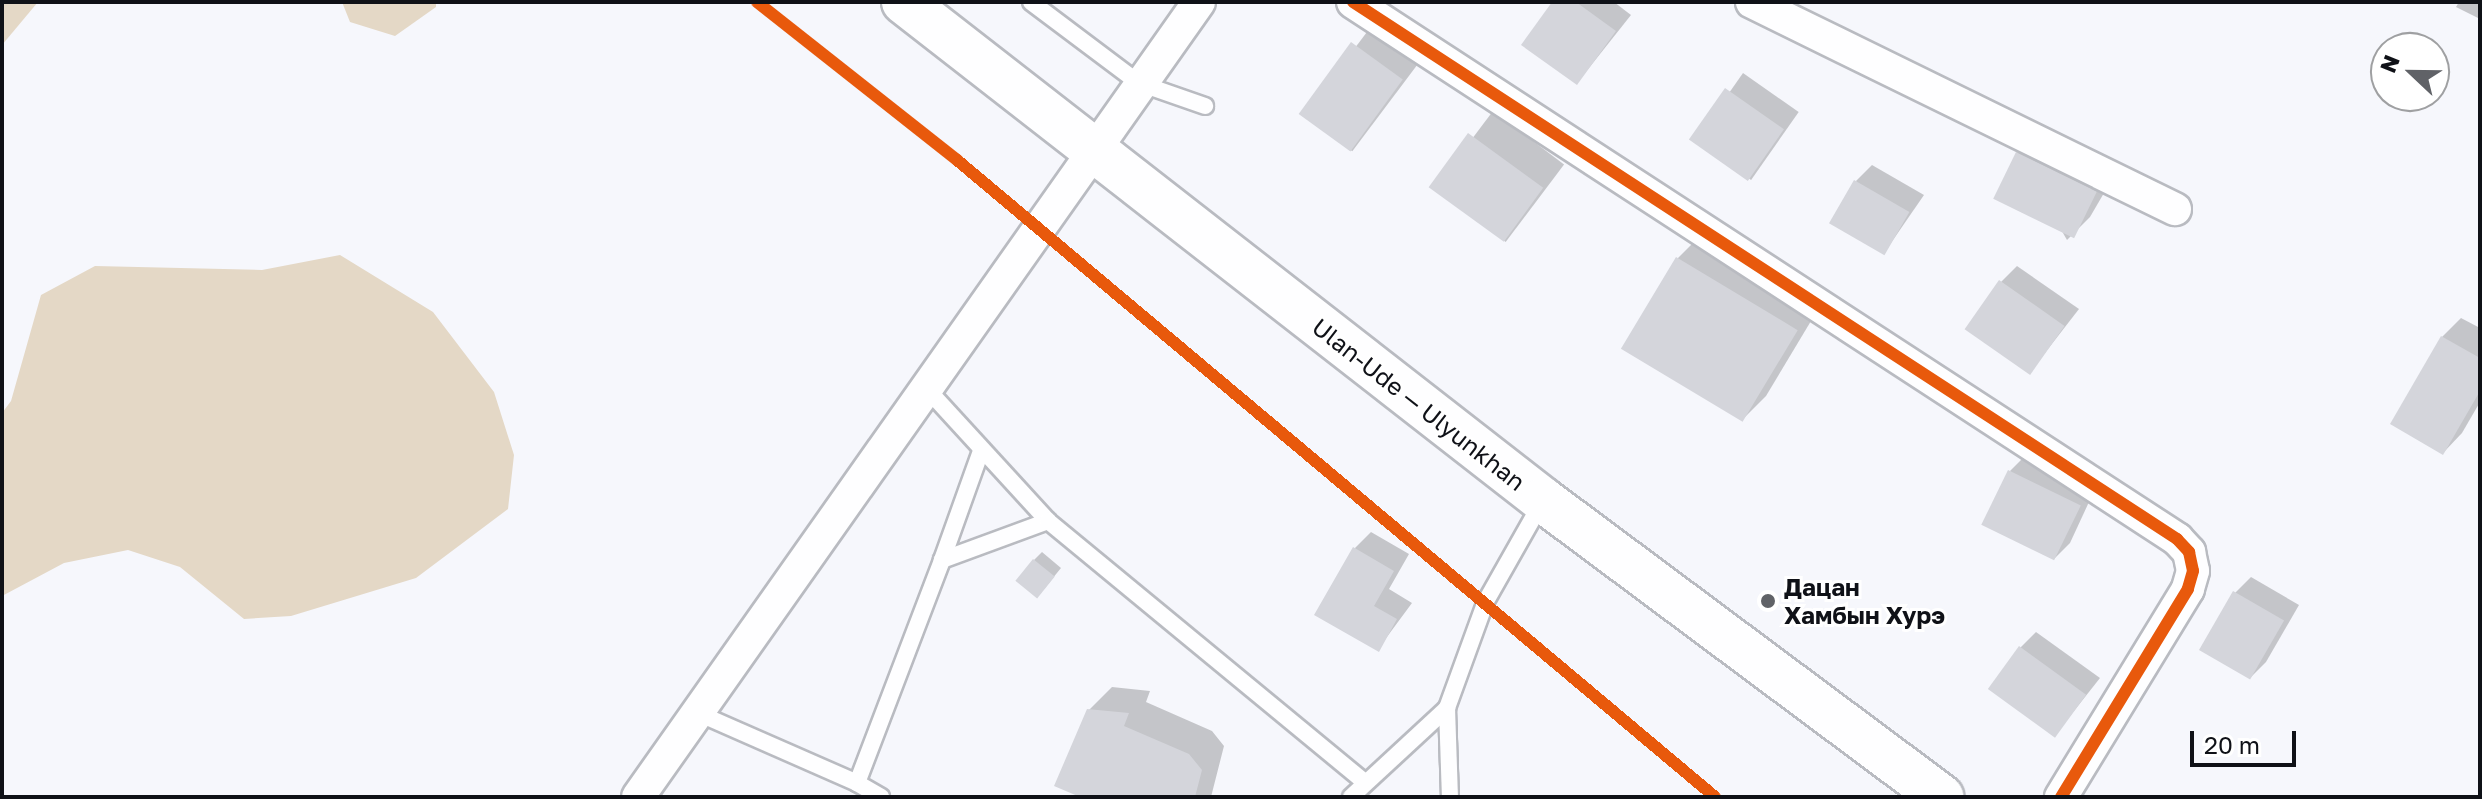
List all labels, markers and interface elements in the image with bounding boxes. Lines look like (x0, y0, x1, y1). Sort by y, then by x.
north arrow (2370, 32, 2450, 112)
text: N (2373, 51, 2405, 76)
street label: Ulan-Ude — Ulyunkhan (1307, 312, 1531, 496)
place label: Дацан Хамбын Хурэ (1784, 573, 1945, 629)
marker: Дацан Хамбын Хурэ (1759, 592, 1777, 610)
scale bar (2194, 715, 2300, 765)
text: 20 m (2204, 730, 2260, 759)

